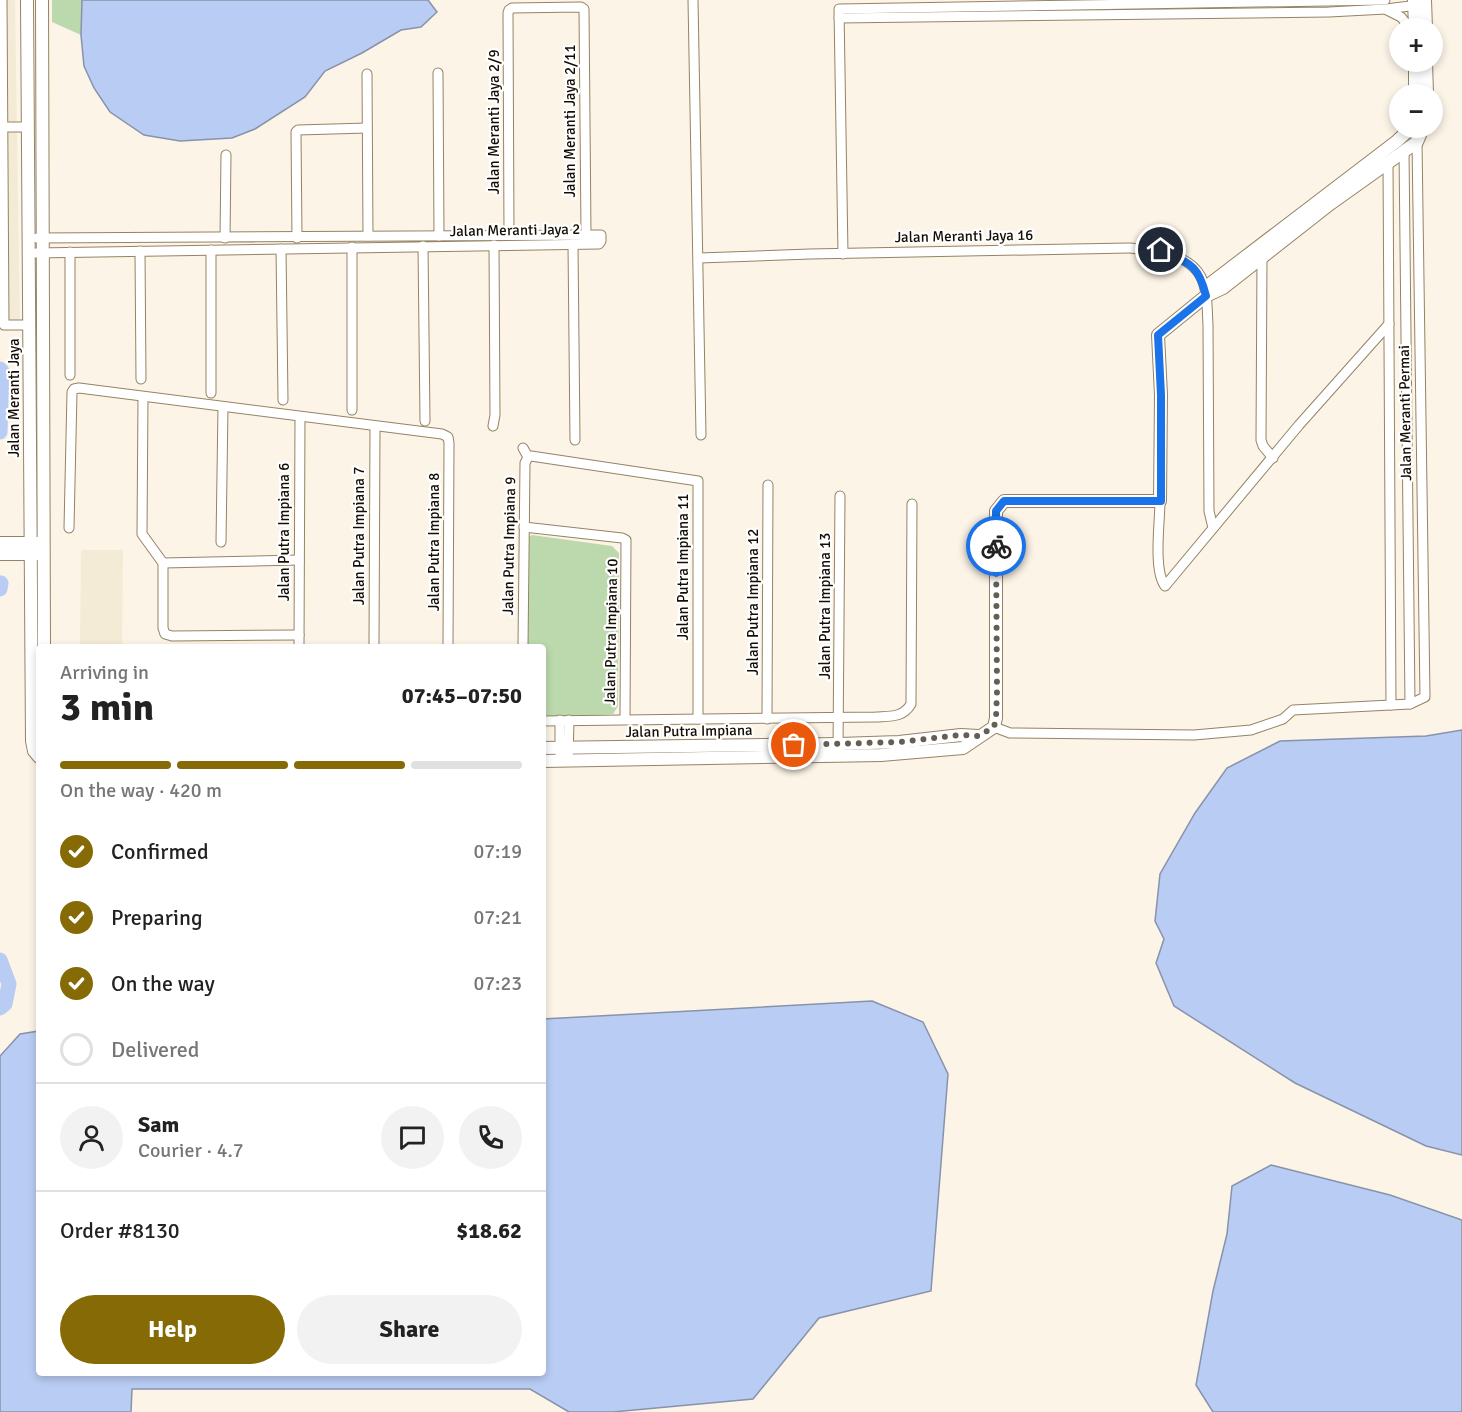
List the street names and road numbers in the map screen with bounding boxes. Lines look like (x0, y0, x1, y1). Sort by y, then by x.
street label: Jalan Meranti Jaya 2/11 (561, 44, 579, 198)
street label: Jalan Meranti Jaya 2/9 (485, 49, 503, 195)
street label: Jalan Meranti Jaya 2 (450, 220, 580, 240)
street label: Jalan Meranti Jaya 16 (895, 226, 1033, 246)
street label: Jalan Meranti Jaya (5, 338, 23, 458)
street label: Jalan Meranti Permai (1395, 345, 1415, 481)
street label: Jalan Putra Impiana 6 (275, 463, 293, 601)
street label: Jalan Putra Impiana 7 (350, 467, 368, 605)
street label: Jalan Putra Impiana 8 (425, 473, 443, 611)
street label: Jalan Putra Impiana 9 (499, 477, 519, 615)
street label: Jalan Putra Impiana 11 (674, 494, 692, 640)
street label: Jalan Putra Impiana 12 (744, 529, 762, 675)
street label: Jalan Putra Impiana 13 (816, 533, 834, 679)
street label: Jalan Putra Impiana 10 (601, 558, 621, 706)
street label: Jalan Putra Impiana (625, 721, 753, 741)

